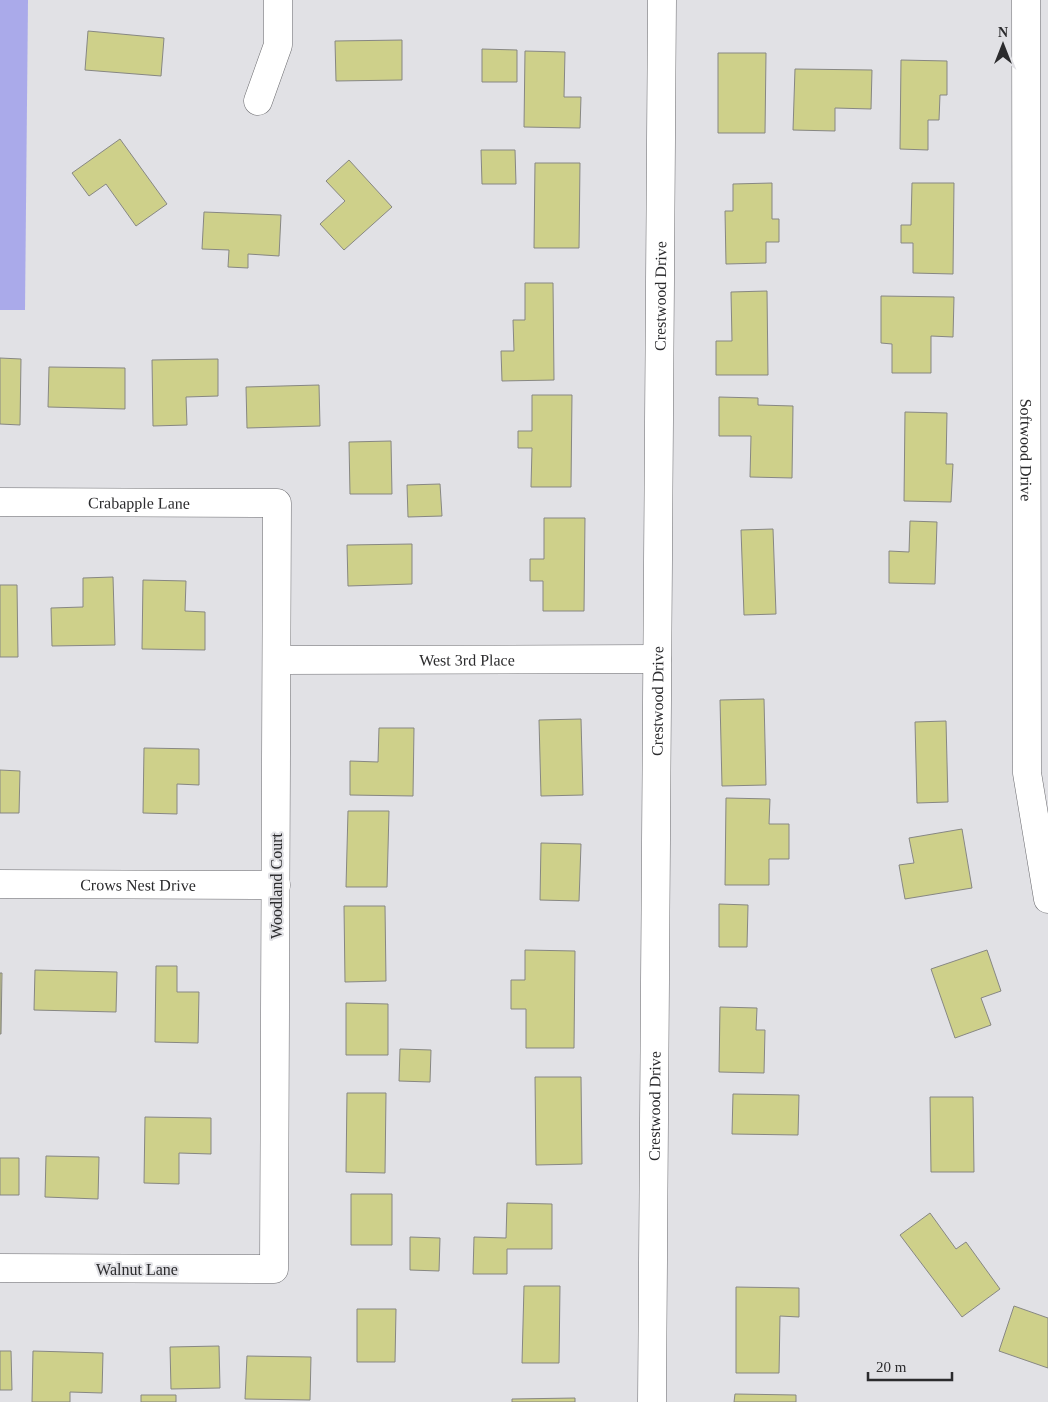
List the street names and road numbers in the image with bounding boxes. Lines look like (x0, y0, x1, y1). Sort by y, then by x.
street label: Crestwood Drive (651, 241, 669, 351)
street label: Softwood Drive (1018, 399, 1035, 501)
street label: Crabapple Lane (88, 494, 190, 512)
street label: Crestwood Drive (648, 646, 666, 756)
street label: West 3rd Place (419, 651, 515, 668)
street label: Woodland Court (268, 833, 285, 939)
street label: Crows Nest Drive (80, 876, 196, 893)
street label: Crestwood Drive (645, 1051, 663, 1161)
street label: Walnut Lane (96, 1261, 178, 1278)

